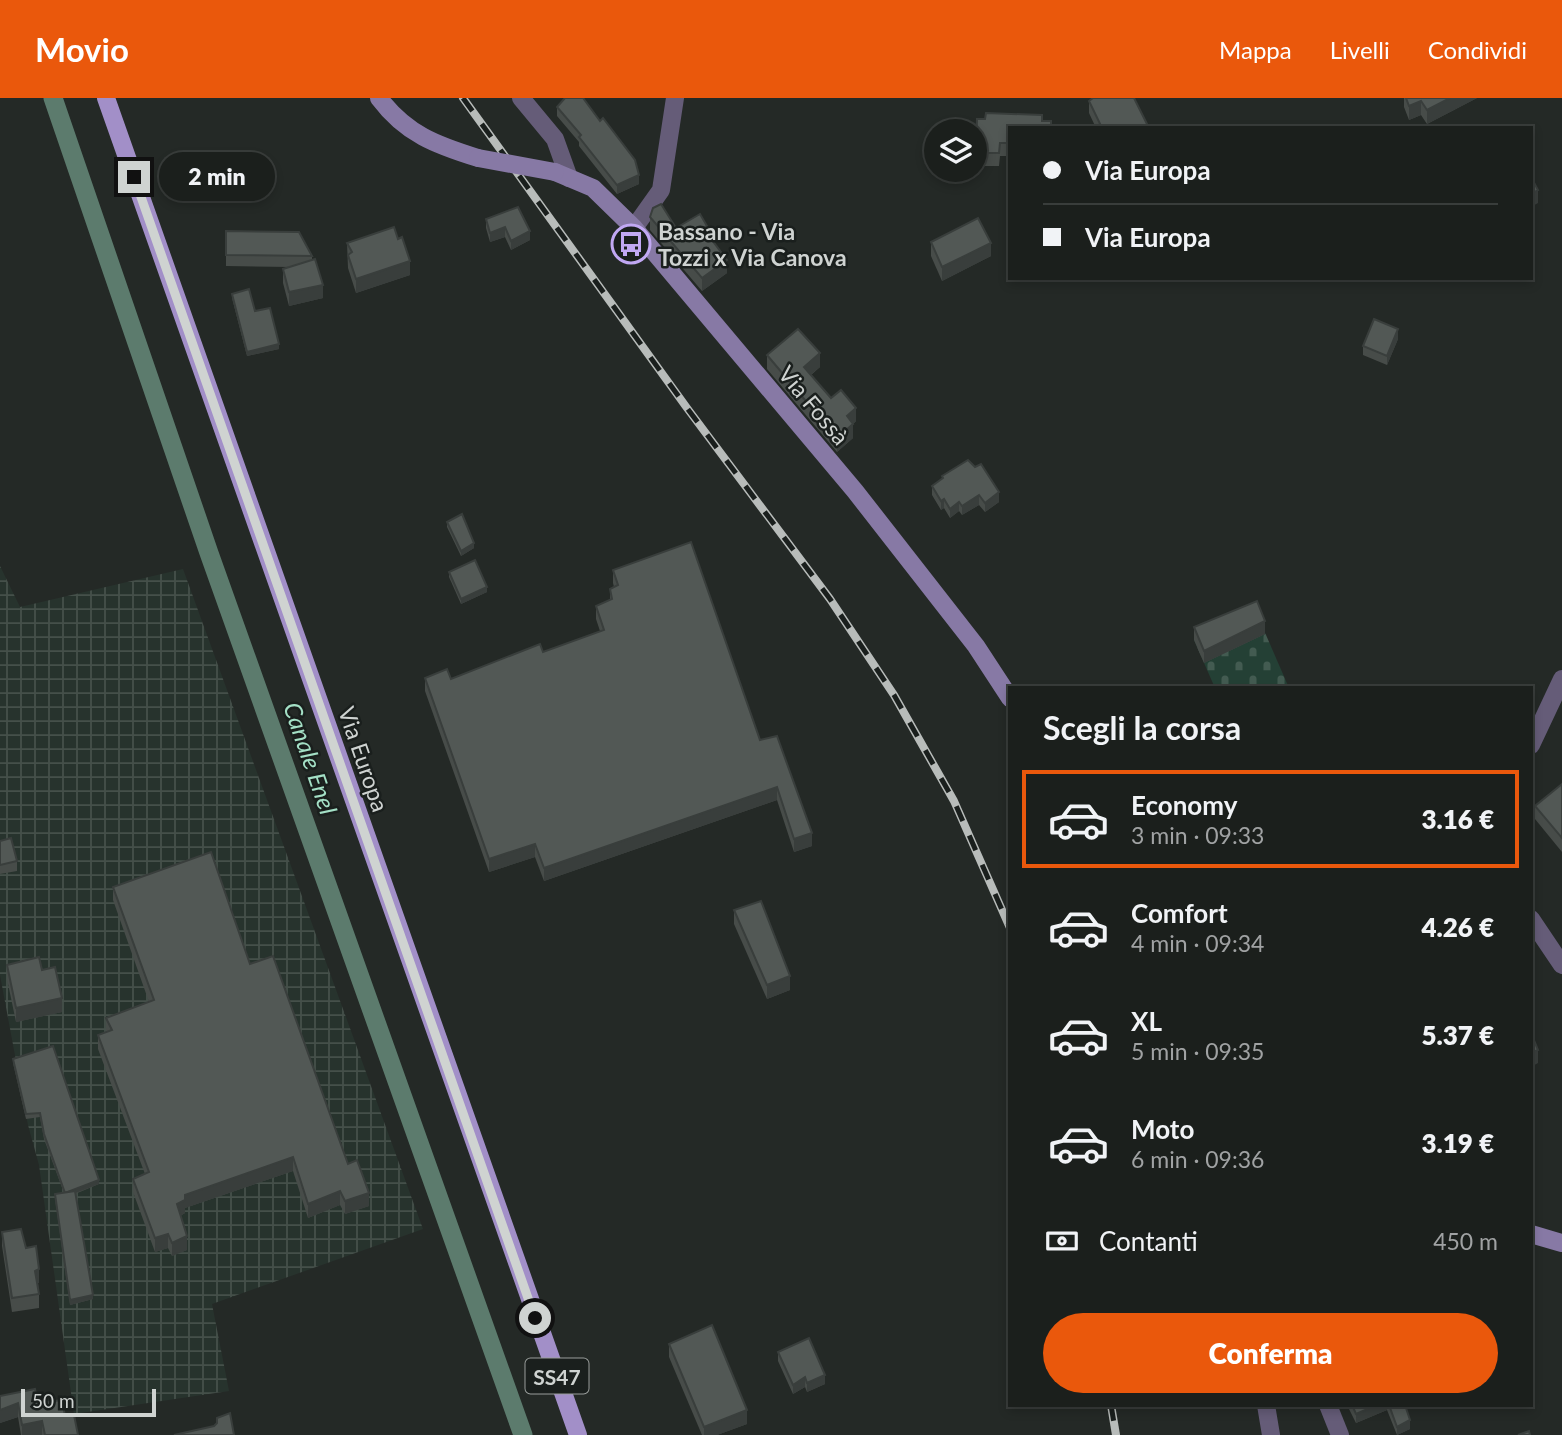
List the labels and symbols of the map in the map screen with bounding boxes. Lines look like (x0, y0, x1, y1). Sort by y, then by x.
callout: 2 min (158, 153, 274, 202)
route end (118, 161, 150, 193)
place label: Bassano - Via Tozzi x Via Canova (658, 217, 847, 271)
bus stop icon: Bassano - Via Tozzi x Via Canova (610, 223, 652, 265)
street label: Via Fossà (773, 360, 855, 450)
water label: Canale Enel (278, 698, 344, 818)
street label: Via Europa (333, 703, 395, 815)
route start (519, 1302, 551, 1334)
road number: SS47 (526, 1358, 588, 1394)
scale bar (21, 1386, 156, 1418)

